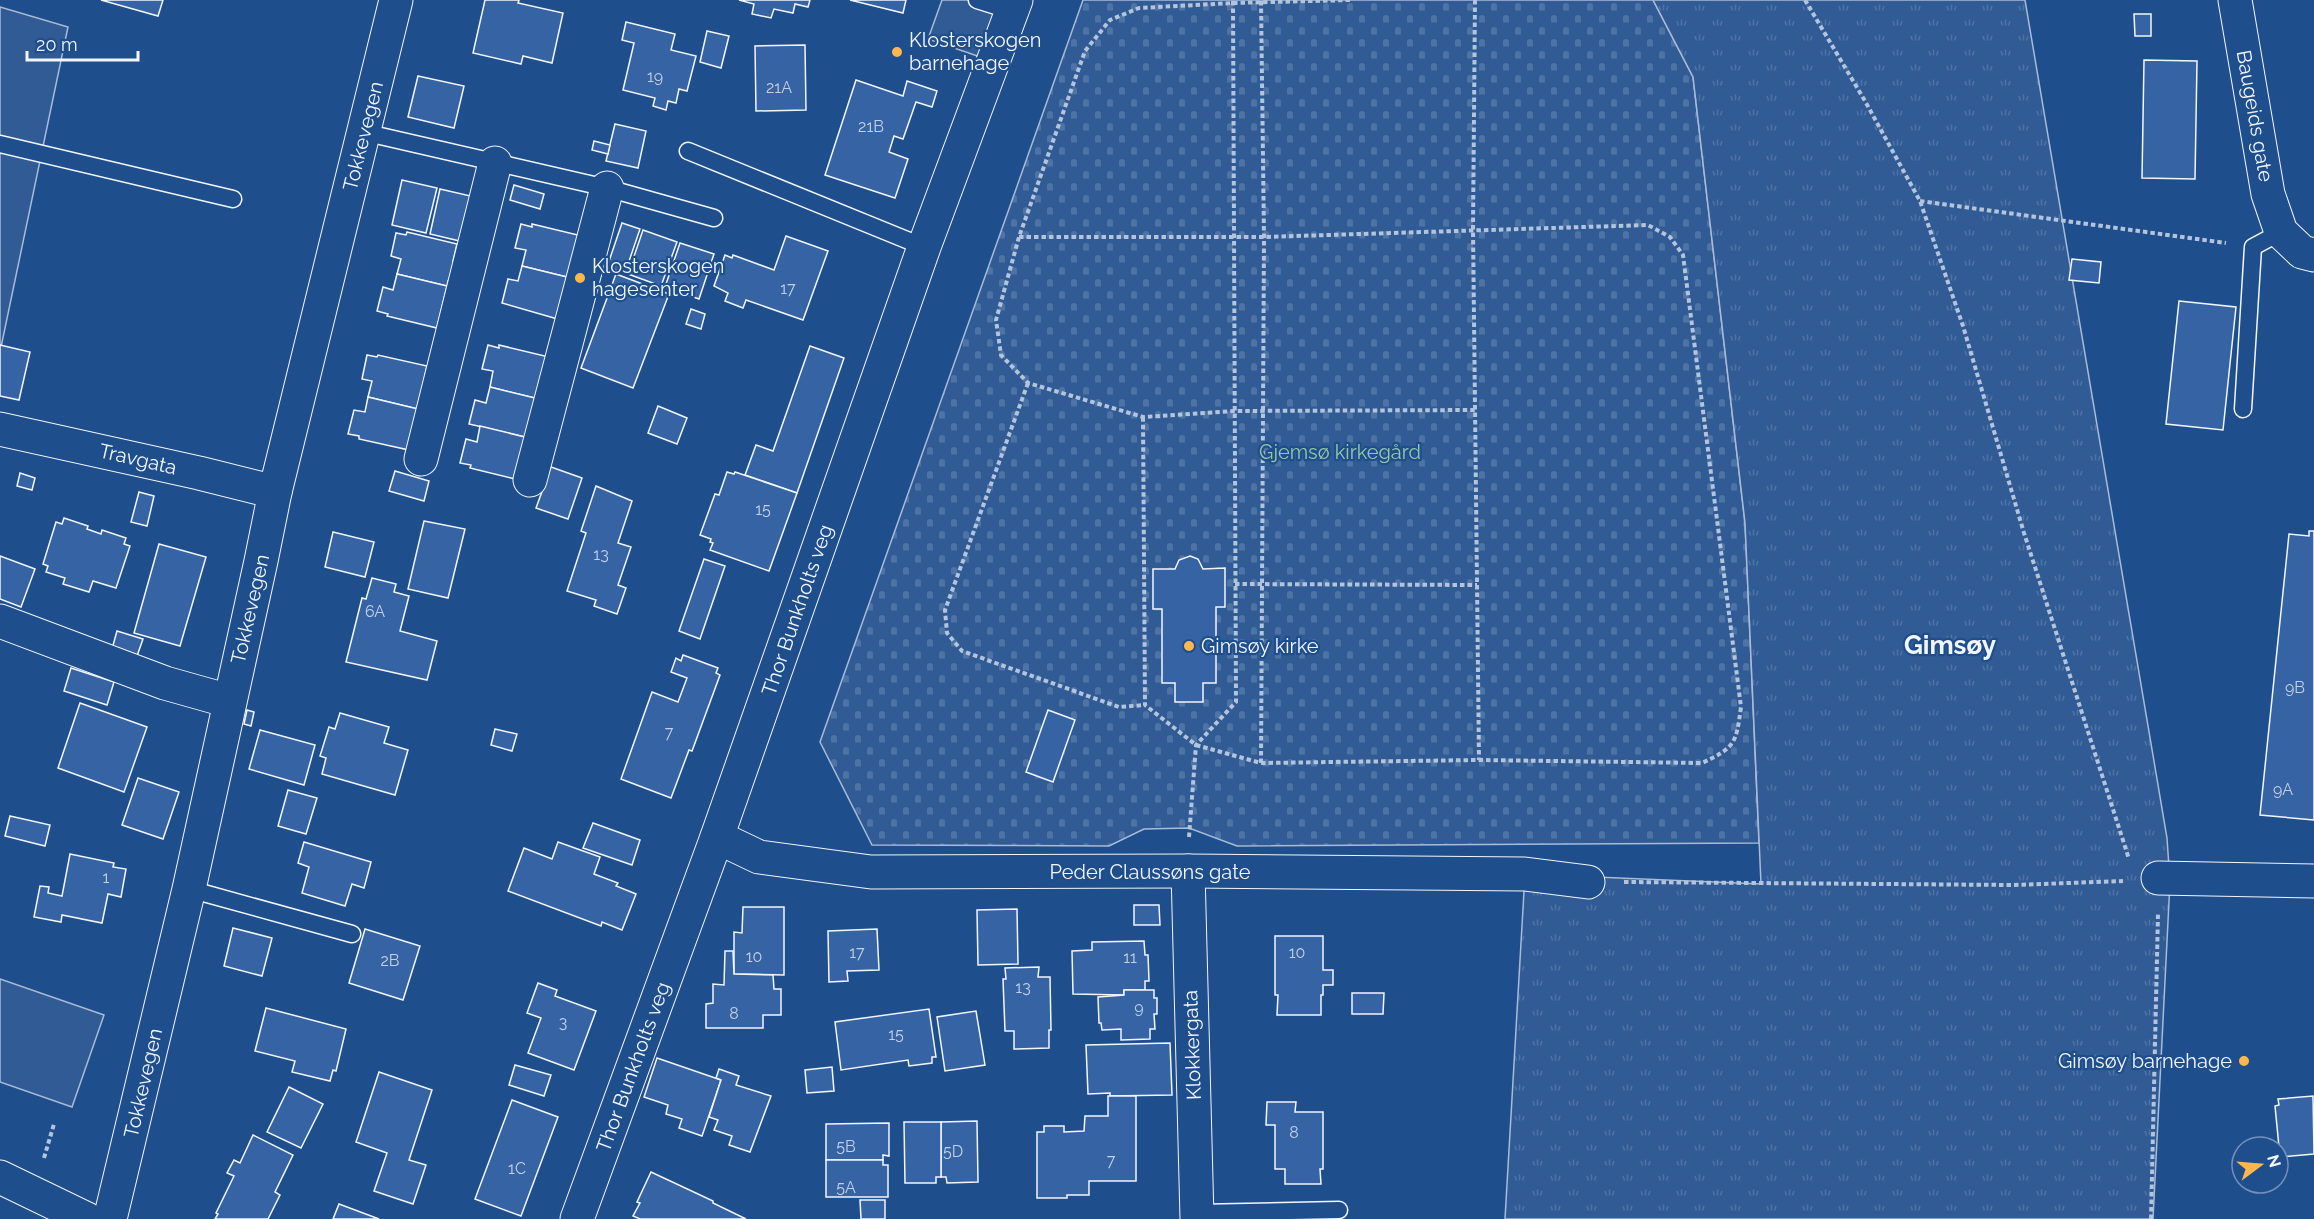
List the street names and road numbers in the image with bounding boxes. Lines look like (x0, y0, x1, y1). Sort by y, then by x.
street label: Baugeids gate (2232, 48, 2278, 184)
street label: Tokkevegen (338, 79, 388, 193)
street label: Travgata (97, 438, 179, 480)
street label: Thor Bunkholts veg (756, 521, 838, 699)
street label: Tokkevegen (226, 552, 274, 666)
street label: Peder Claussøns gate (1050, 860, 1251, 884)
street label: Thor Bunkholts veg (591, 979, 675, 1155)
street label: Klokkergata (1178, 990, 1206, 1100)
street label: Tokkevegen (119, 1026, 167, 1140)

